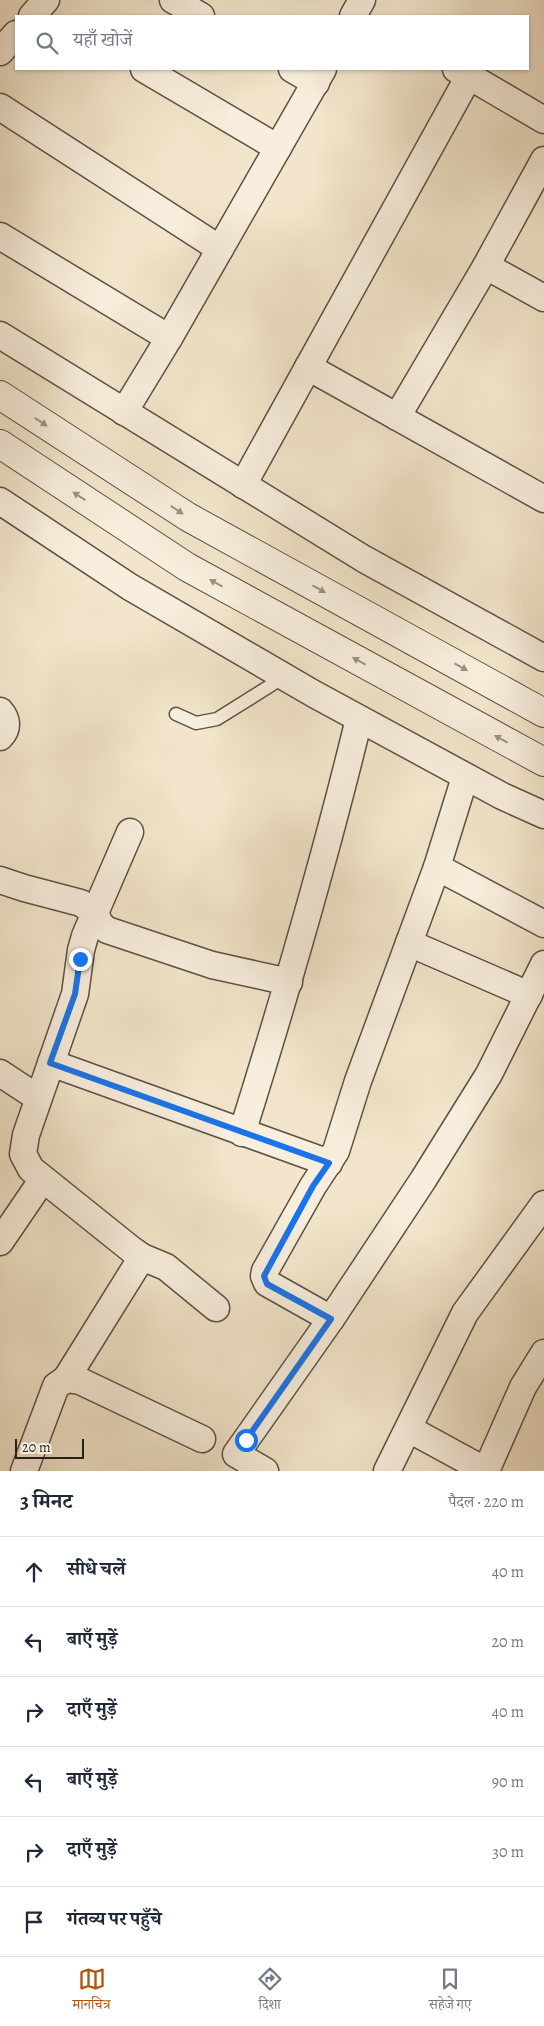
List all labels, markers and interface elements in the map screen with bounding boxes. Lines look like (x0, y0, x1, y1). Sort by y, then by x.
search box (15, 15, 529, 70)
text: यहाँ खोजें (73, 27, 132, 53)
icon: search (33, 29, 61, 57)
one-way arrow (34, 417, 48, 426)
one-way arrow (72, 491, 86, 501)
one-way arrow (170, 505, 184, 515)
one-way arrow (210, 578, 223, 587)
one-way arrow (312, 585, 326, 593)
one-way arrow (352, 656, 366, 665)
one-way arrow (455, 663, 468, 672)
one-way arrow (494, 735, 508, 743)
route end (69, 948, 92, 971)
route start (235, 1429, 258, 1452)
scale bar (15, 1436, 84, 1459)
text: 20 m (22, 1438, 51, 1457)
text: 3 मिनट (20, 1487, 72, 1515)
text: पैदल · 220 m (448, 1491, 524, 1513)
text: सीधे चलें (67, 1556, 125, 1582)
icon: ahead (20, 1558, 48, 1586)
text: 40 m (492, 1561, 524, 1583)
text: बाएँ मुड़ें (67, 1626, 117, 1652)
icon: left (20, 1628, 48, 1656)
text: 20 m (491, 1631, 524, 1653)
text: दाएँ मुड़ें (67, 1696, 117, 1722)
icon: right (20, 1698, 48, 1726)
text: 40 m (492, 1701, 524, 1723)
text: बाएँ मुड़ें (67, 1766, 117, 1792)
icon: left (20, 1768, 48, 1796)
text: 90 m (492, 1771, 524, 1793)
text: दाएँ मुड़ें (67, 1836, 117, 1862)
icon: right (20, 1838, 48, 1866)
text: 30 m (492, 1841, 524, 1863)
text: गंतव्य पर पहुँचे (67, 1906, 162, 1932)
icon: arrive (20, 1908, 48, 1936)
tab: मानचित्र (73, 1965, 111, 2018)
tab: दिशा (256, 1965, 284, 2018)
tab: सहेजे गए (429, 1965, 471, 2018)

